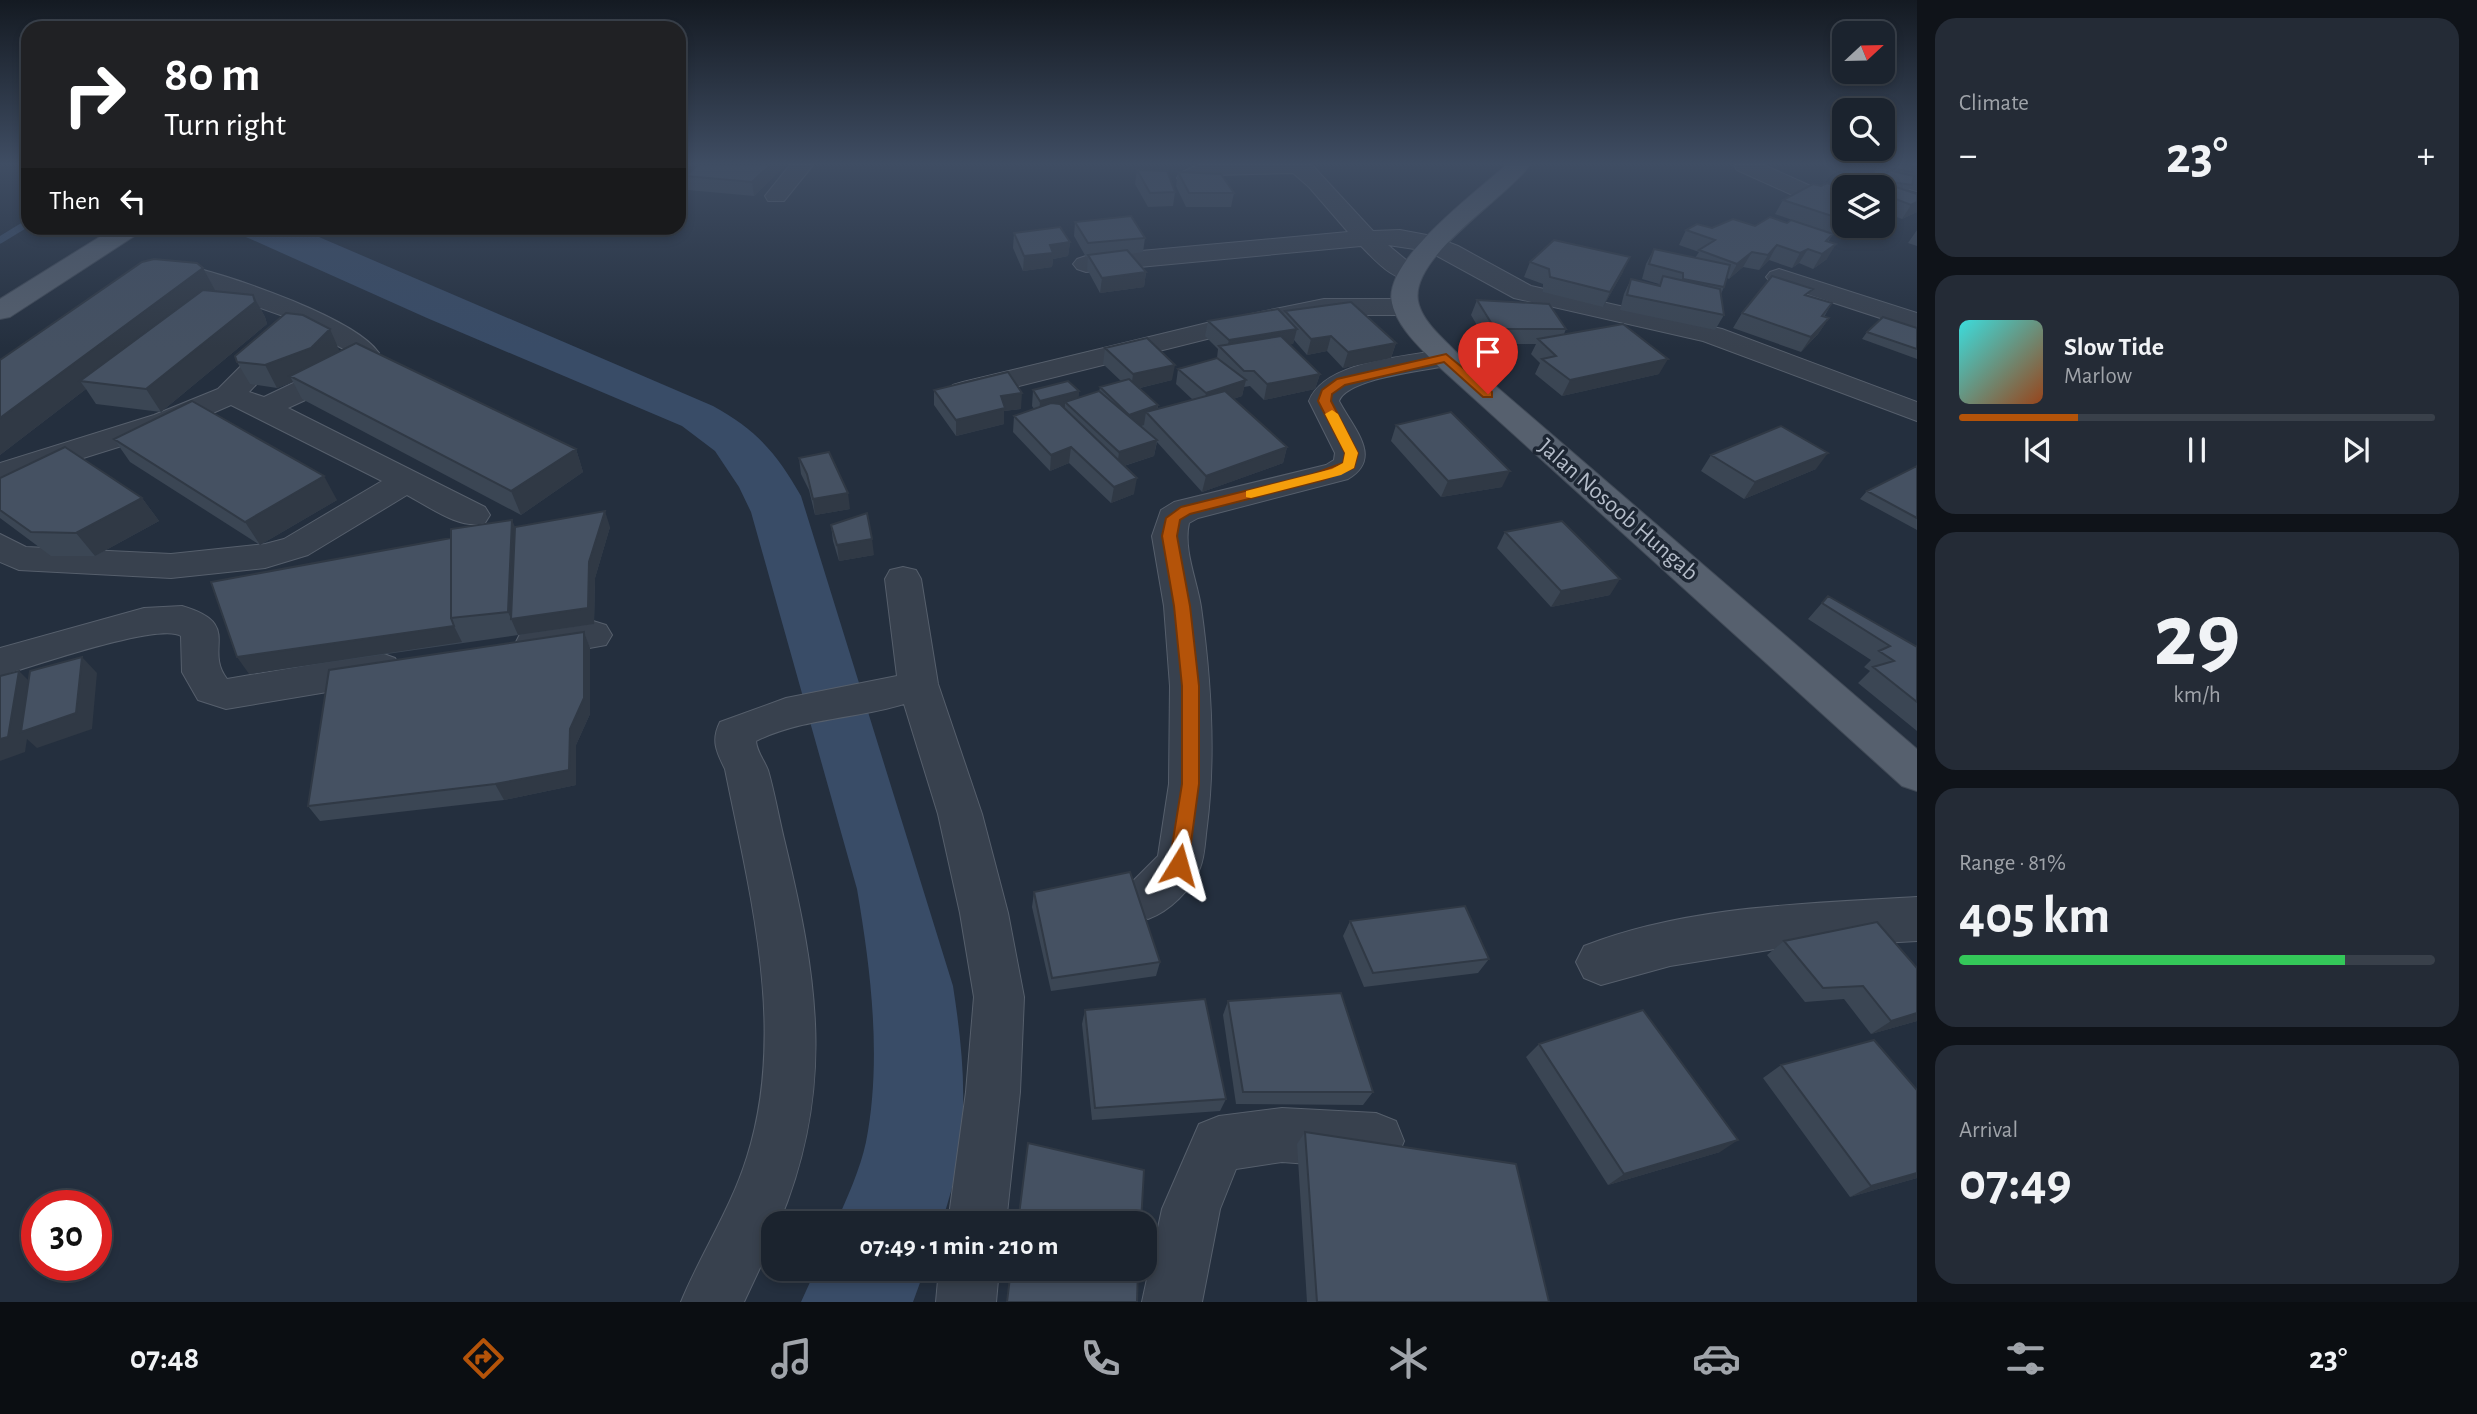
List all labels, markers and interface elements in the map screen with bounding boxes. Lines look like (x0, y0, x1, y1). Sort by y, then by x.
north arrow (1832, 21, 1895, 84)
map controls (1832, 21, 1895, 238)
icon: right (49, 49, 140, 140)
text: 80 m (164, 51, 261, 100)
text: Climate (1959, 92, 2029, 115)
button: search (1832, 98, 1895, 161)
text: Turn right (164, 109, 286, 141)
text: 23° (2166, 130, 2228, 182)
text: − (1959, 137, 1977, 175)
text: + (2417, 137, 2435, 175)
button: layers (1832, 175, 1895, 238)
icon: left (114, 182, 152, 220)
text: Then (49, 188, 100, 214)
pin (1458, 322, 1518, 394)
icon: arrive (1469, 333, 1507, 371)
text: Slow Tide (2064, 334, 2164, 360)
text: Marlow (2064, 365, 2132, 388)
icon: previous (2019, 431, 2057, 469)
icon: pause (2178, 431, 2216, 469)
icon: next (2337, 431, 2375, 469)
street label: Jalan Nosoob Hungab (1534, 434, 1702, 586)
text: 29 (2154, 591, 2240, 682)
text: km/h (2173, 684, 2221, 707)
position arrow (1142, 828, 1216, 902)
text: Range · 81% (1959, 852, 2066, 875)
text: 405 km (1959, 890, 2110, 942)
text: Arrival (1959, 1119, 2018, 1142)
text: 07:49 (1959, 1157, 2072, 1209)
speed limit sign: 30 (21, 1190, 112, 1281)
text: 07:49 · 1 min · 210 m (860, 1233, 1058, 1259)
icon: directions (459, 1334, 508, 1383)
icon: music (767, 1334, 816, 1383)
icon: phone (1076, 1334, 1125, 1383)
icon: climate (1384, 1334, 1433, 1383)
icon: car (1692, 1334, 1741, 1383)
icon: filters (2001, 1334, 2050, 1383)
text: 07:48 (130, 1342, 199, 1374)
text: 23° (2309, 1342, 2347, 1374)

